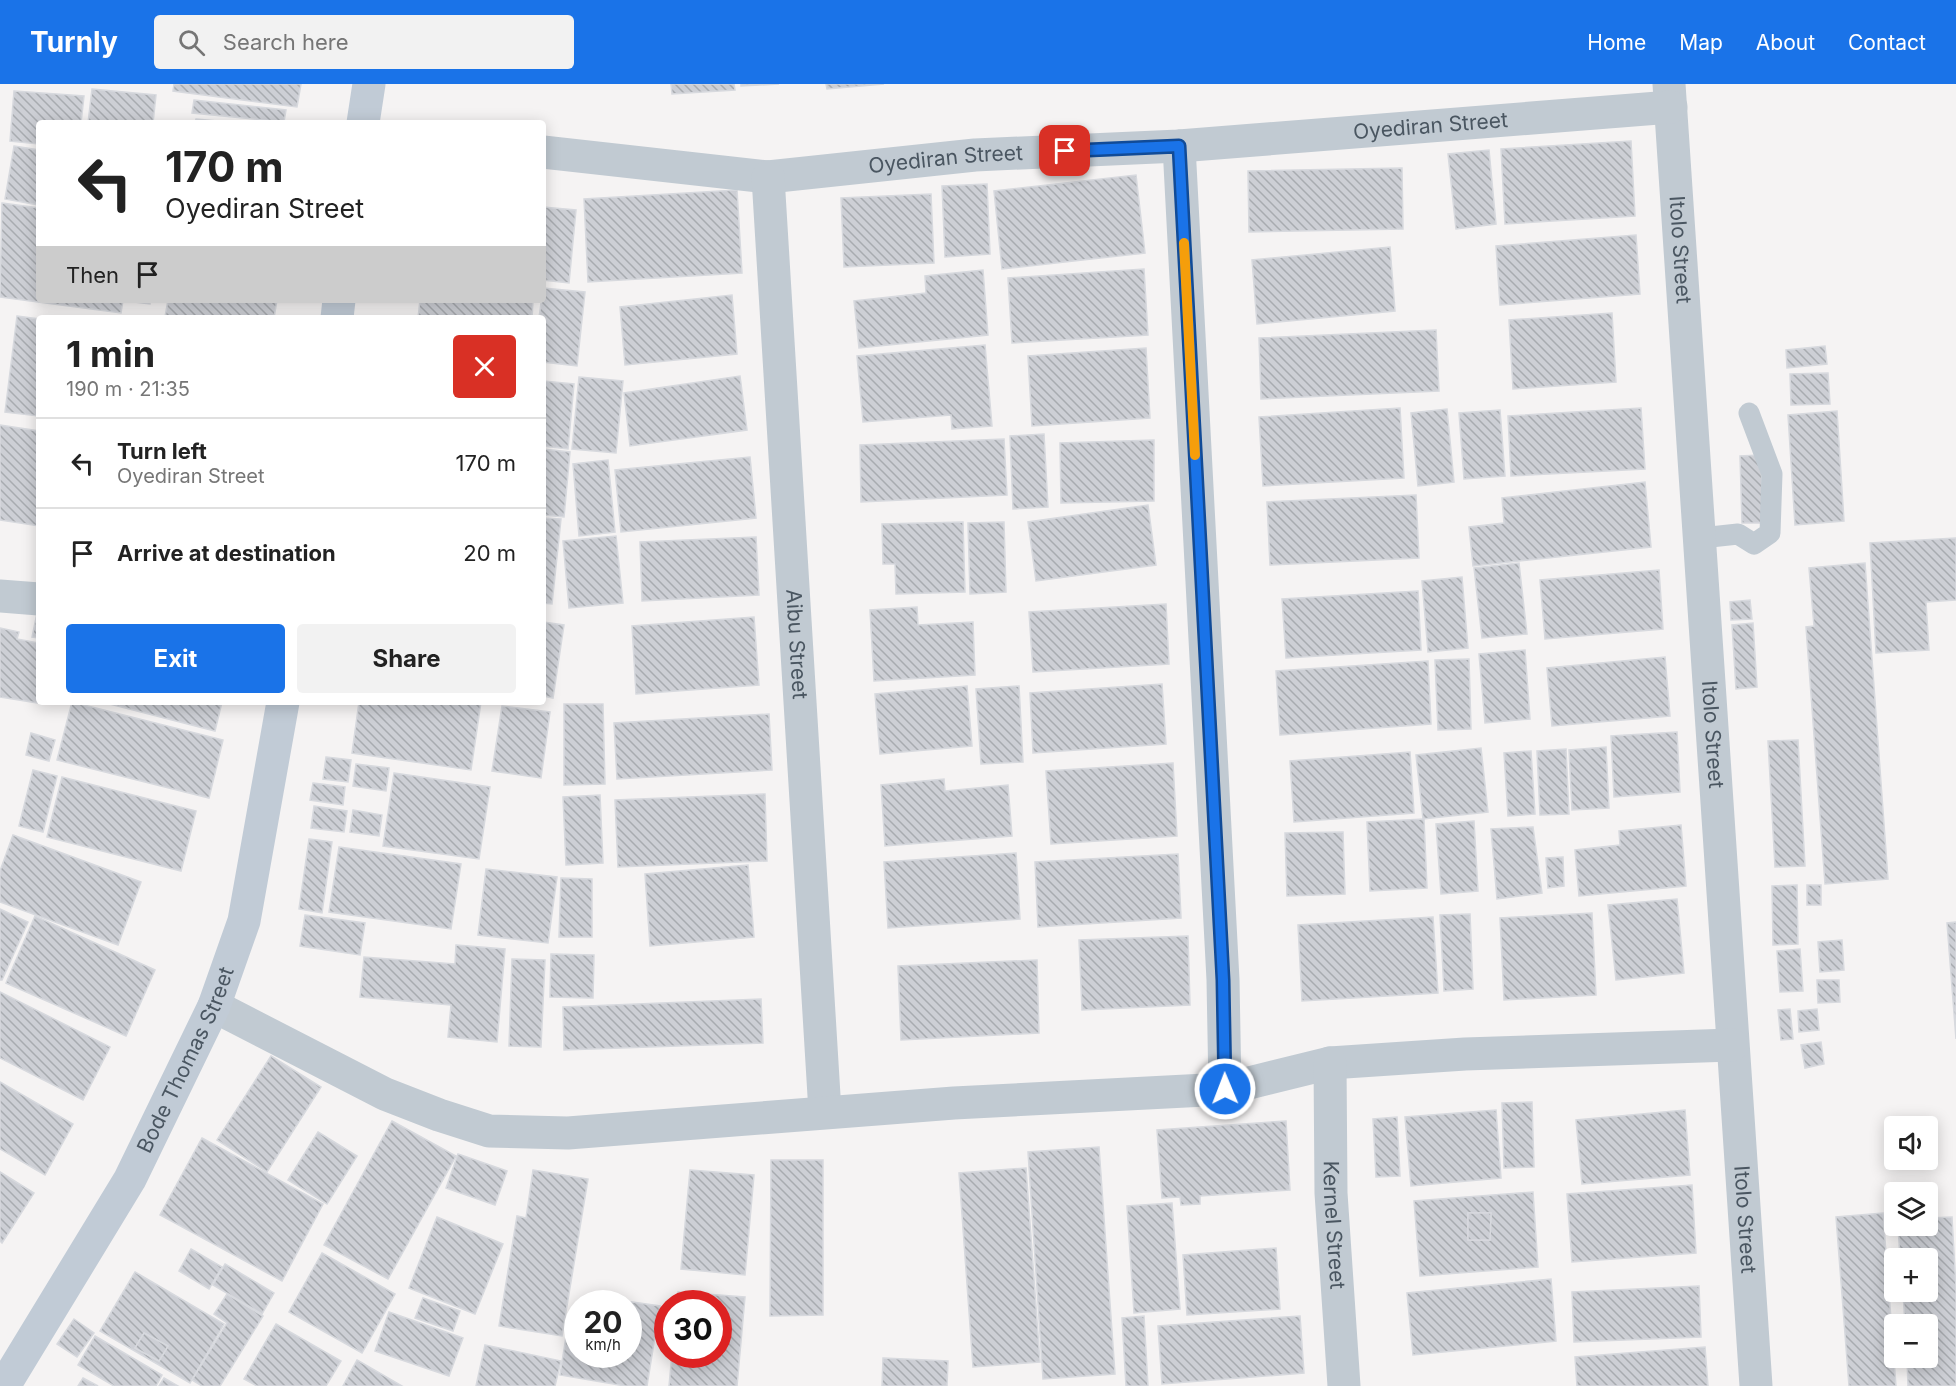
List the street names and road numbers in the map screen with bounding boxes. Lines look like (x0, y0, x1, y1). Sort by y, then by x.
street label: Oyediran Street (1352, 107, 1509, 144)
street label: Oyediran Street (867, 140, 1024, 178)
street label: Itolo Street (1664, 195, 1697, 304)
street label: Aibu Street (781, 588, 813, 700)
street label: Itolo Street (1697, 680, 1729, 789)
street label: Bode Thomas Street (132, 963, 239, 1157)
street label: Kernel Street (1319, 1161, 1350, 1290)
street label: Itolo Street (1729, 1165, 1761, 1274)

